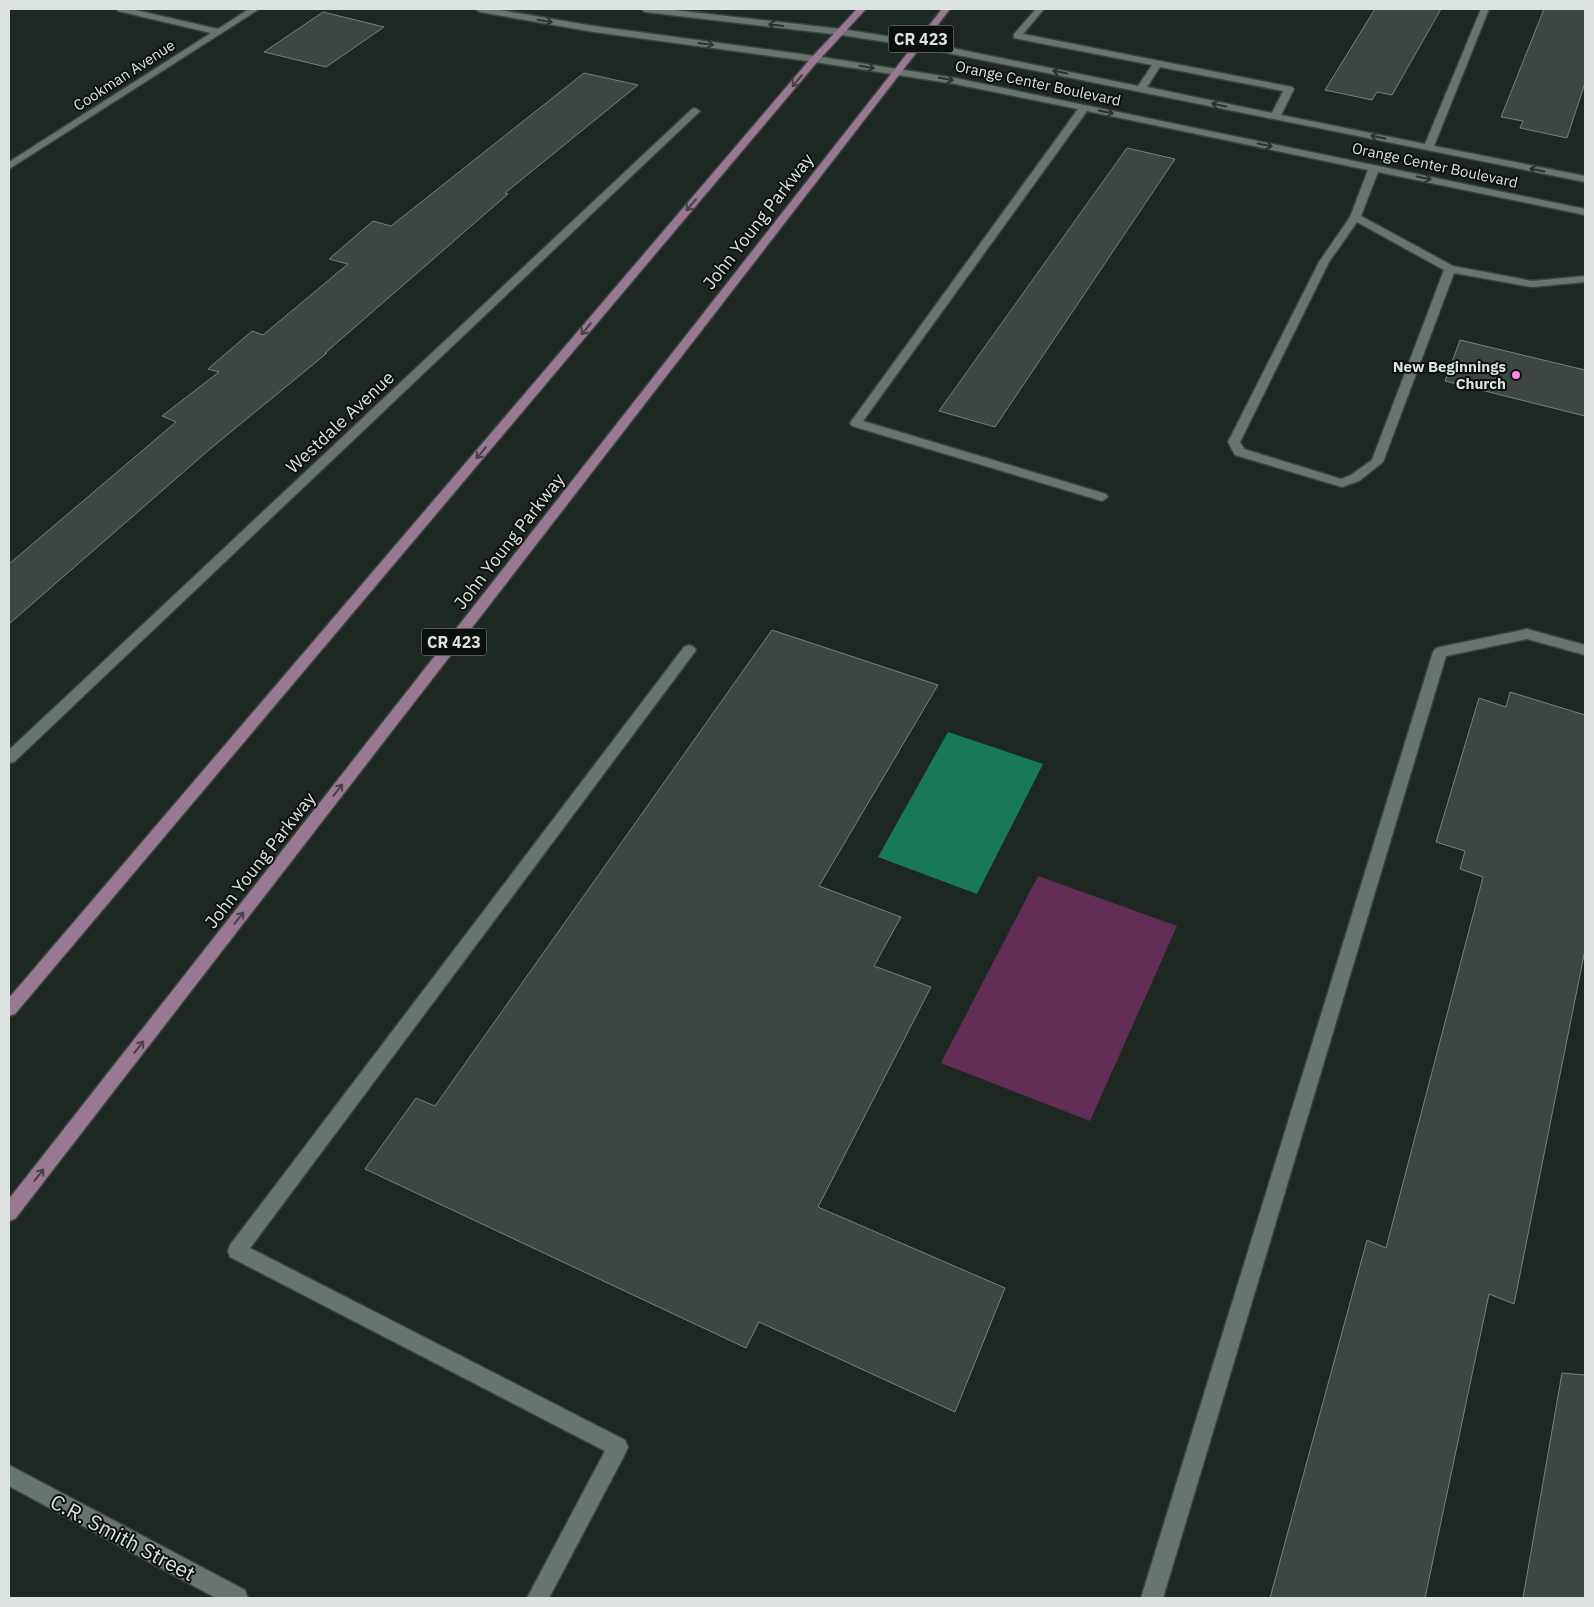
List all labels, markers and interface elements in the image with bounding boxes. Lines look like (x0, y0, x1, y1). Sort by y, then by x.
one-way arrow (537, 17, 553, 27)
one-way arrow (768, 20, 784, 30)
road number: CR 423 (888, 26, 954, 52)
street label: Cookman Avenue (70, 35, 178, 115)
one-way arrow (698, 39, 714, 49)
street label: Orange Center Boulevard (953, 56, 1123, 110)
one-way arrow (859, 62, 875, 72)
one-way arrow (1052, 67, 1068, 76)
one-way arrow (791, 75, 802, 88)
one-way arrow (938, 75, 954, 85)
one-way arrow (1212, 99, 1228, 109)
one-way arrow (1097, 108, 1113, 118)
one-way arrow (1371, 132, 1387, 141)
street label: Orange Center Boulevard (1350, 138, 1520, 192)
one-way arrow (1256, 141, 1272, 151)
street label: John Young Parkway (698, 148, 818, 294)
one-way arrow (1530, 164, 1546, 174)
one-way arrow (1415, 174, 1431, 184)
one-way arrow (686, 199, 697, 212)
one-way arrow (581, 322, 592, 335)
place label: New Beginnings Church (1393, 357, 1506, 393)
street label: Westdale Avenue (281, 366, 399, 478)
marker: New Beginnings Church (1510, 369, 1522, 381)
one-way arrow (476, 446, 487, 459)
street label: John Young Parkway (449, 468, 569, 614)
road number: CR 423 (422, 628, 486, 656)
one-way arrow (333, 784, 344, 797)
street label: John Young Parkway (200, 787, 320, 933)
one-way arrow (233, 912, 244, 925)
one-way arrow (133, 1040, 144, 1053)
one-way arrow (33, 1169, 44, 1182)
street label: C.R. Smith Street (46, 1487, 200, 1587)

